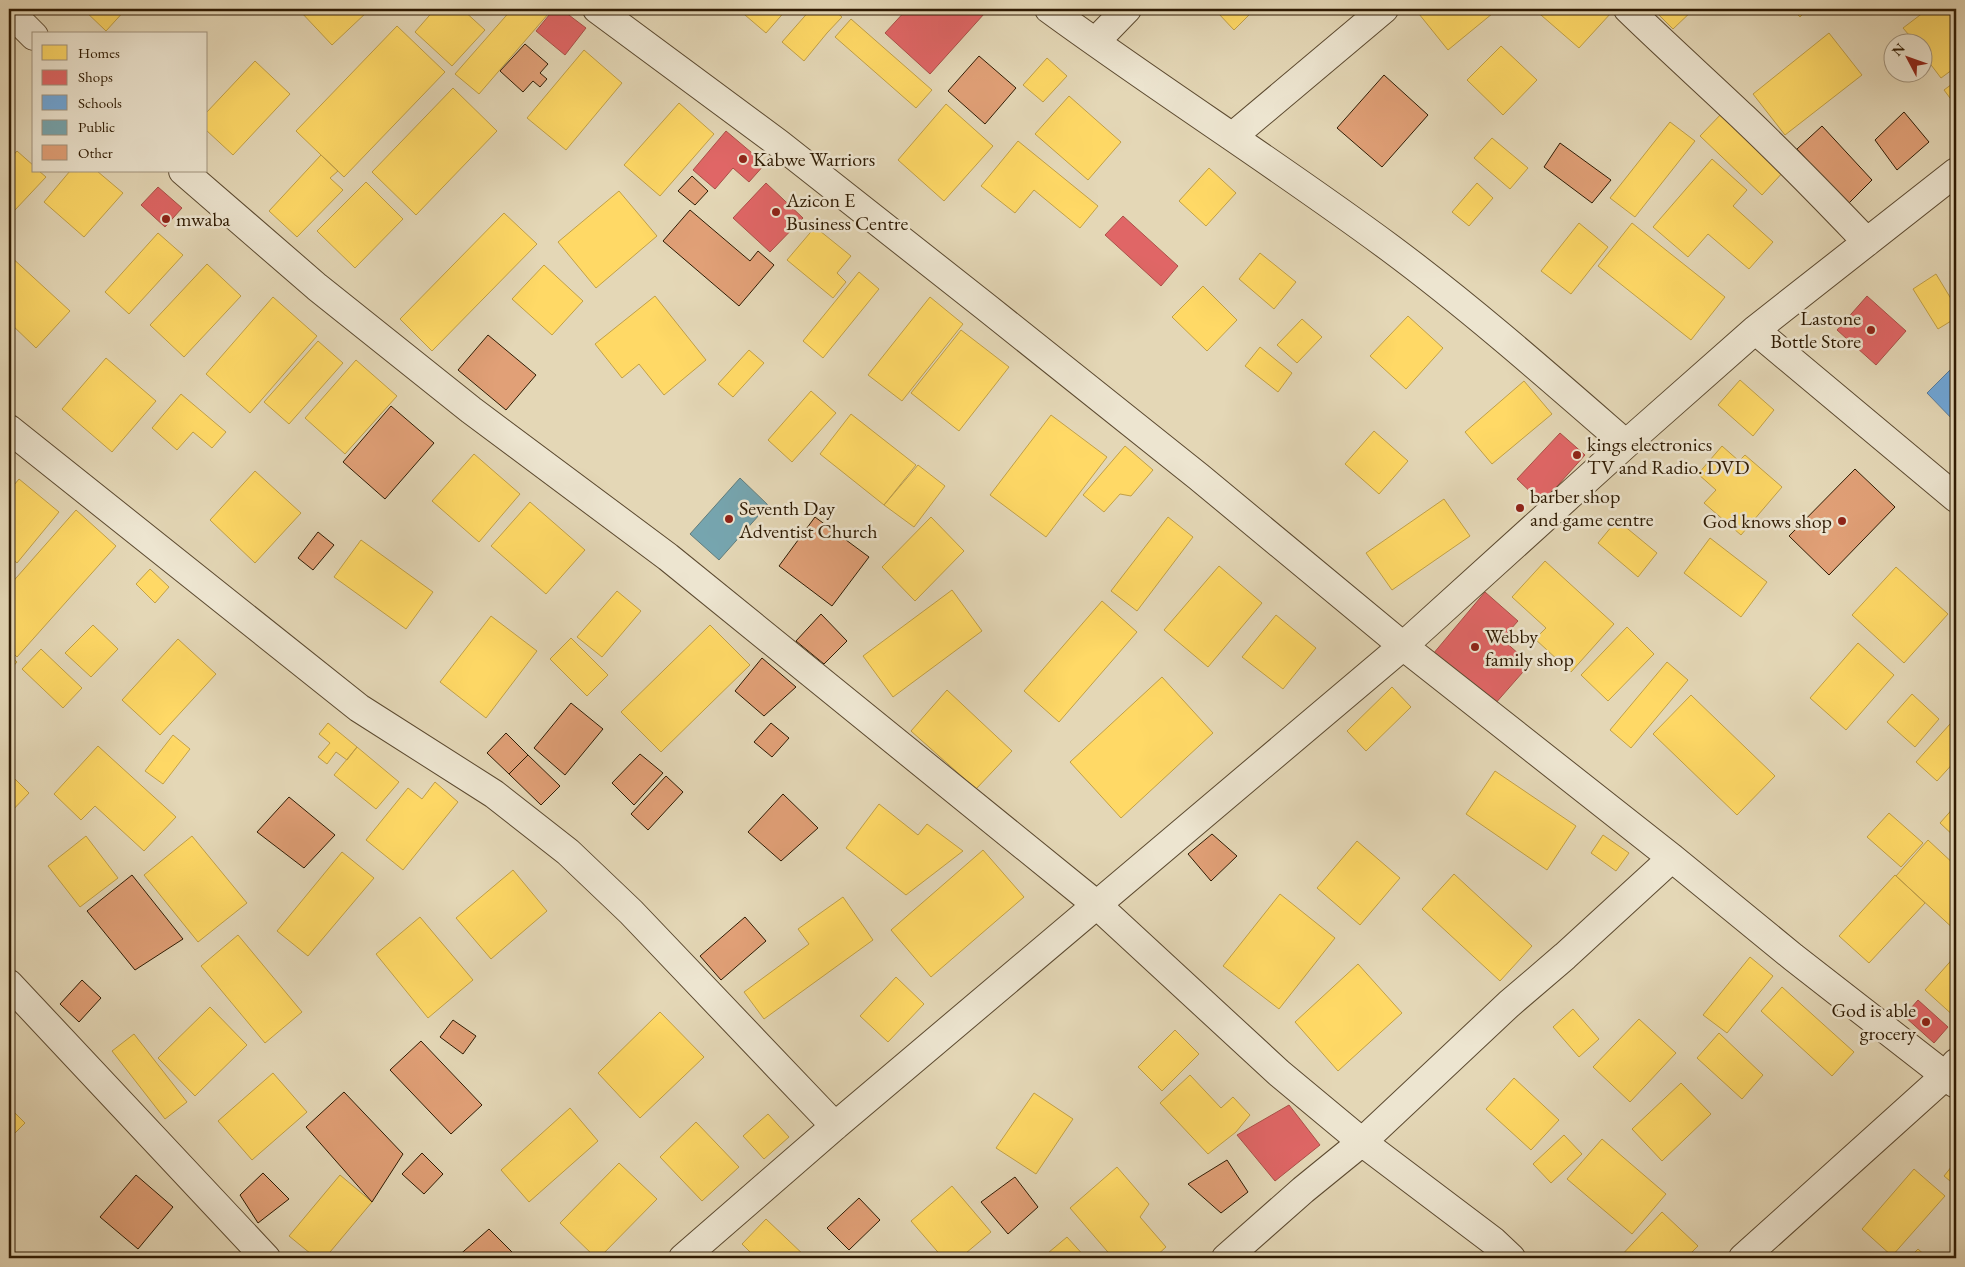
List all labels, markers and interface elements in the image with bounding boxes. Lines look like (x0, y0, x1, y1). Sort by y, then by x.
legend (32, 32, 208, 172)
north arrow (1882, 32, 1932, 82)
text: N (1888, 39, 1909, 60)
text: Homes (78, 43, 120, 62)
text: Shops (78, 67, 113, 86)
text: Schools (78, 93, 122, 112)
text: Public (78, 117, 115, 136)
text: Other (78, 143, 113, 162)
place label: Kabwe Warriors (753, 146, 875, 172)
marker: Kabwe Warriors (737, 153, 749, 165)
place label: Azicon E Business Centre (785, 187, 908, 236)
place label: mwaba (176, 206, 230, 232)
marker: Azicon E Business Centre (770, 206, 782, 218)
marker: mwaba (160, 213, 172, 225)
place label: Lastone Bottle Store (1770, 305, 1861, 354)
marker: Lastone Bottle Store (1865, 324, 1877, 336)
place label: kings electronics TV and Radio. DVD (1587, 431, 1749, 480)
marker: kings electronics TV and Radio. DVD (1571, 449, 1583, 461)
place label: barber shop and game centre (1530, 483, 1654, 532)
place label: Seventh Day Adventist Church (738, 495, 878, 544)
marker: barber shop and game centre (1514, 502, 1526, 514)
place label: God knows shop (1703, 508, 1832, 534)
marker: Seventh Day Adventist Church (723, 513, 735, 525)
marker: God knows shop (1836, 515, 1848, 527)
place label: Webby family shop (1485, 623, 1574, 672)
marker: Webby family shop (1469, 641, 1481, 653)
place label: God is able grocery (1831, 997, 1916, 1046)
marker: God is able grocery (1920, 1016, 1932, 1028)

